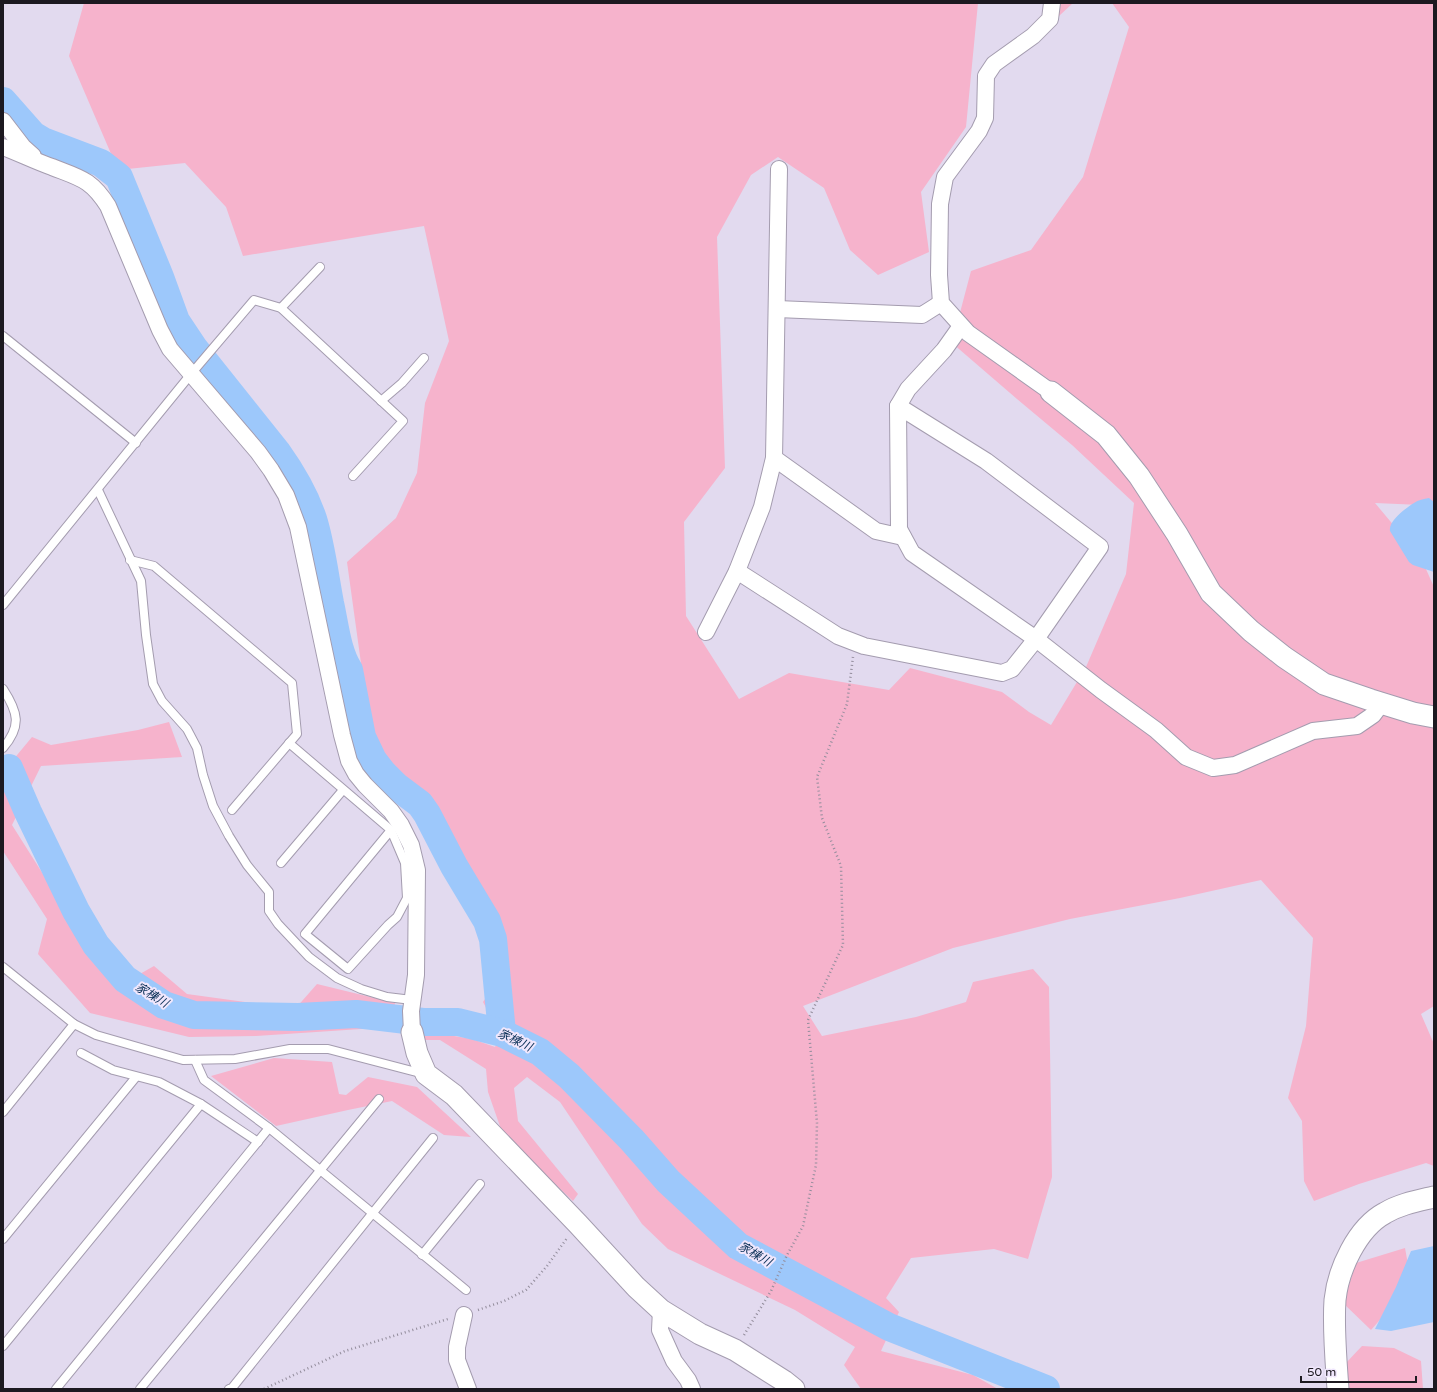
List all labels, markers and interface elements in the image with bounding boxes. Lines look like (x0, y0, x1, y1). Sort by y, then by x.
water label: 家棟川 (133, 980, 173, 1011)
water label: 家棟川 (496, 1026, 536, 1055)
water label: 家棟川 (736, 1239, 776, 1270)
scale bar (1301, 1358, 1416, 1384)
text: 50 m (1307, 1365, 1336, 1379)

